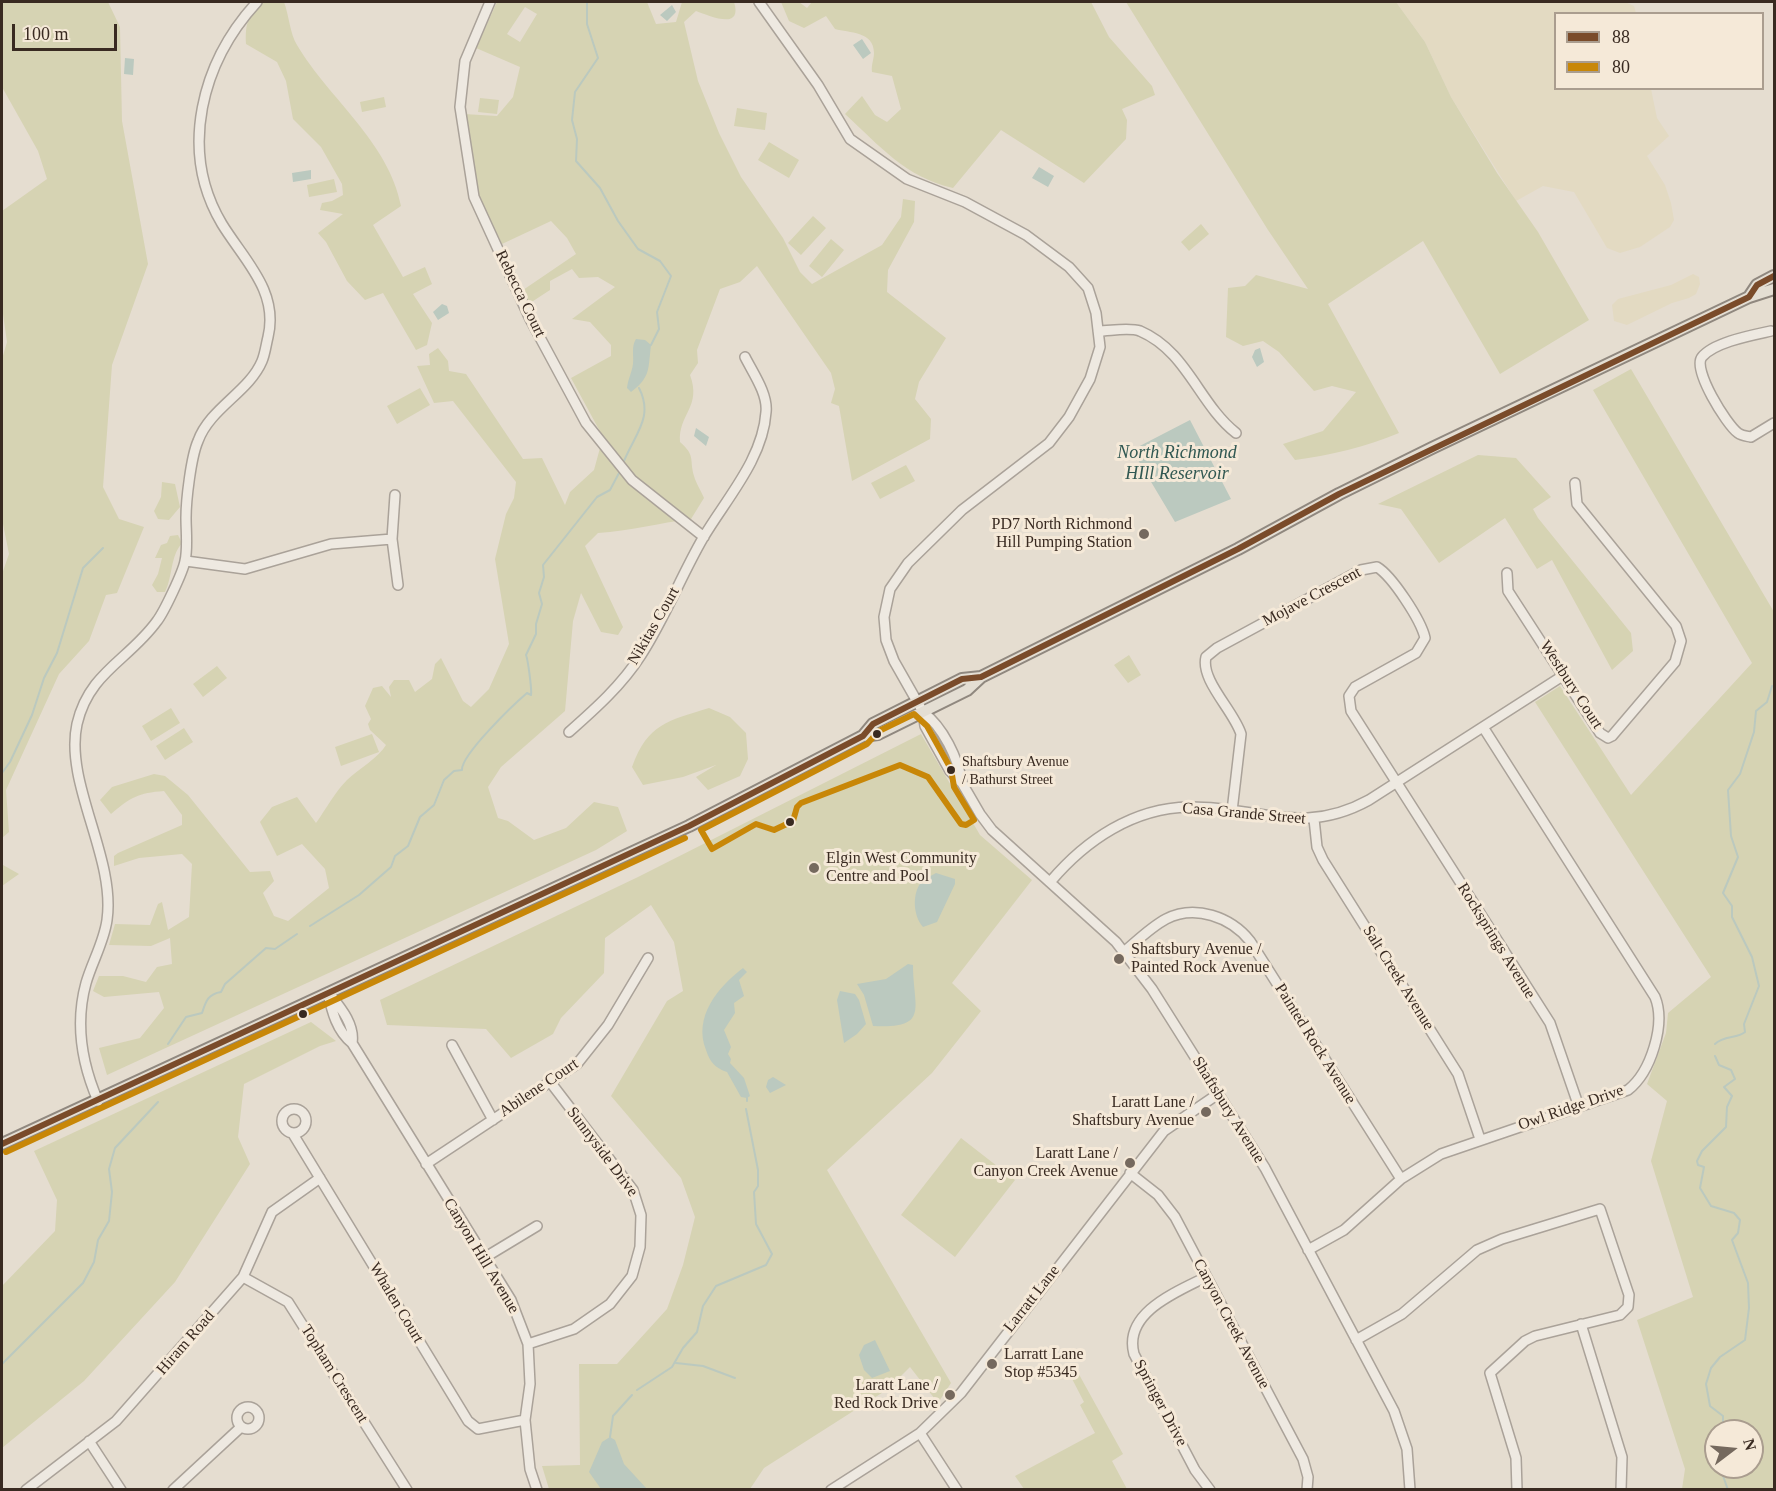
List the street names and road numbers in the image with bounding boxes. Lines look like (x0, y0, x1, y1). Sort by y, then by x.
street label: Rebecca Court (491, 247, 549, 341)
street label: Mojave Crescent (1259, 563, 1365, 631)
street label: Nikitas Court (624, 584, 684, 668)
street label: Westbury Court (1535, 637, 1607, 733)
street label: Casa Grande Street (1182, 799, 1306, 829)
street label: Rocksprings Avenue (1453, 880, 1539, 1002)
street label: Salt Creek Avenue (1358, 922, 1438, 1034)
street label: Painted Rock Avenue (1270, 980, 1360, 1108)
street label: Shaftsbury Avenue (1188, 1053, 1268, 1167)
street label: Abilene Court (496, 1055, 582, 1121)
street label: Owl Ridge Drive (1516, 1081, 1626, 1135)
street label: Sunnyside Drive (562, 1103, 642, 1201)
street label: Canyon Hill Avenue (439, 1195, 523, 1317)
street label: Canyon Creek Avenue (1189, 1256, 1273, 1392)
street label: Whalen Court (365, 1259, 427, 1347)
street label: Larratt Lane (1000, 1262, 1064, 1336)
street label: Hiram Road (153, 1307, 219, 1379)
street label: Topham Crescent (296, 1321, 372, 1427)
street label: Springer Drive (1129, 1356, 1191, 1450)

